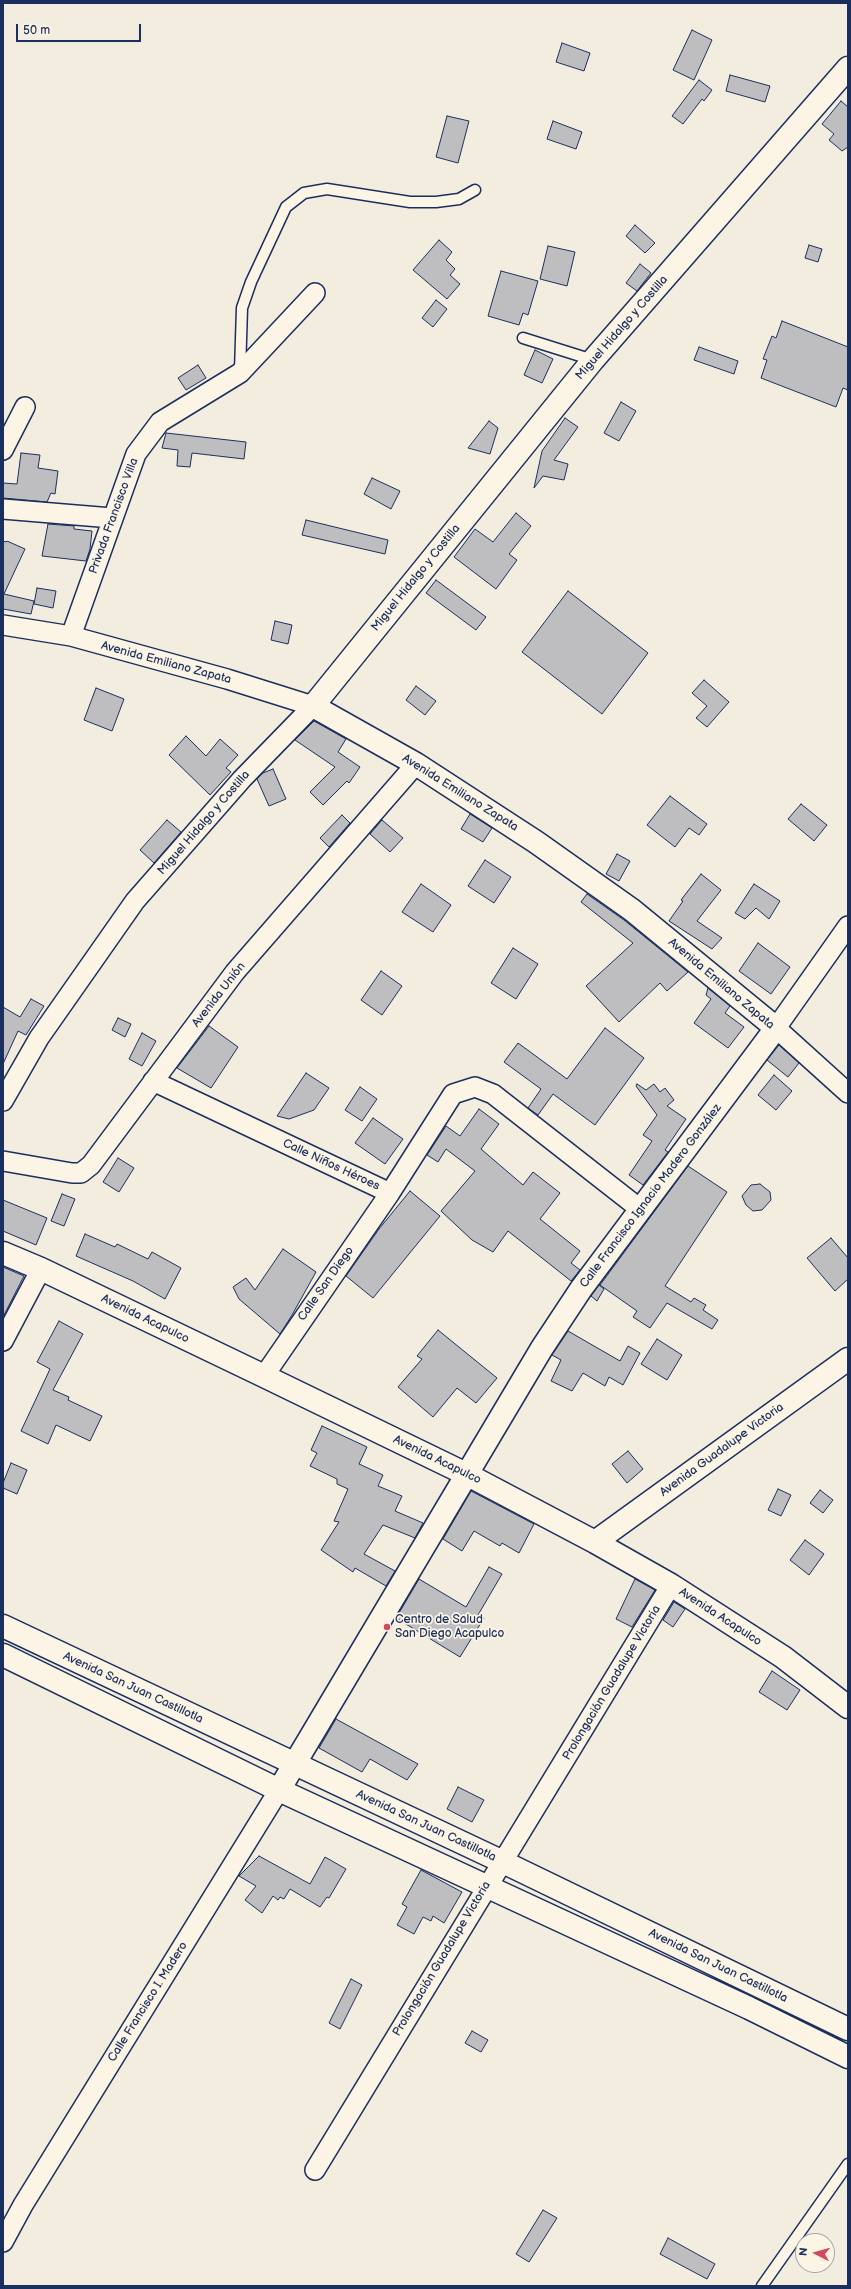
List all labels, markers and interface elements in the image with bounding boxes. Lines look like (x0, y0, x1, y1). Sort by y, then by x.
scale bar (18, 16, 143, 42)
text: 50 m (23, 23, 50, 38)
street label: Miguel Hidalgo y Costilla (573, 273, 671, 383)
street label: Privada Francisco Villa (86, 456, 142, 576)
street label: Miguel Hidalgo y Costilla (369, 522, 463, 634)
street label: Avenida Emiliano Zapata (99, 639, 233, 687)
street label: Avenida Emiliano Zapata (399, 751, 521, 835)
street label: Miguel Hidalgo y Costilla (155, 768, 253, 878)
street label: Avenida Emiliano Zapata (665, 935, 777, 1033)
street label: Avenida Unión (189, 960, 249, 1030)
street label: Calle Francisco Ignacio Madero González (577, 1101, 725, 1291)
street label: Calle Niños Héroes (280, 1136, 382, 1194)
street label: Calle San Diego (295, 1244, 357, 1324)
street label: Avenida Acapulco (99, 1292, 191, 1346)
street label: Avenida Guadalupe Victoria (657, 1400, 787, 1500)
street label: Avenida Acapulco (391, 1433, 483, 1487)
street label: Avenida Acapulco (676, 1585, 764, 1649)
street label: Prolongación Guadalupe Victoria (560, 1603, 664, 1763)
place label: Centro de Salud San Diego Acapulco (395, 1613, 504, 1641)
marker: Centro de Salud San Diego Acapulco (382, 1622, 392, 1632)
street label: Avenida San Juan Castillotla (61, 1649, 205, 1727)
street label: Avenida San Juan Castillotla (354, 1787, 498, 1865)
street label: Prolongación Guadalupe Victoria (390, 1879, 494, 2039)
street label: Avenida San Juan Castillotla (646, 1926, 790, 2006)
street label: Calle Francisco I. Madero (105, 1939, 191, 2065)
north arrow (795, 2233, 835, 2273)
text: N (797, 2247, 810, 2257)

